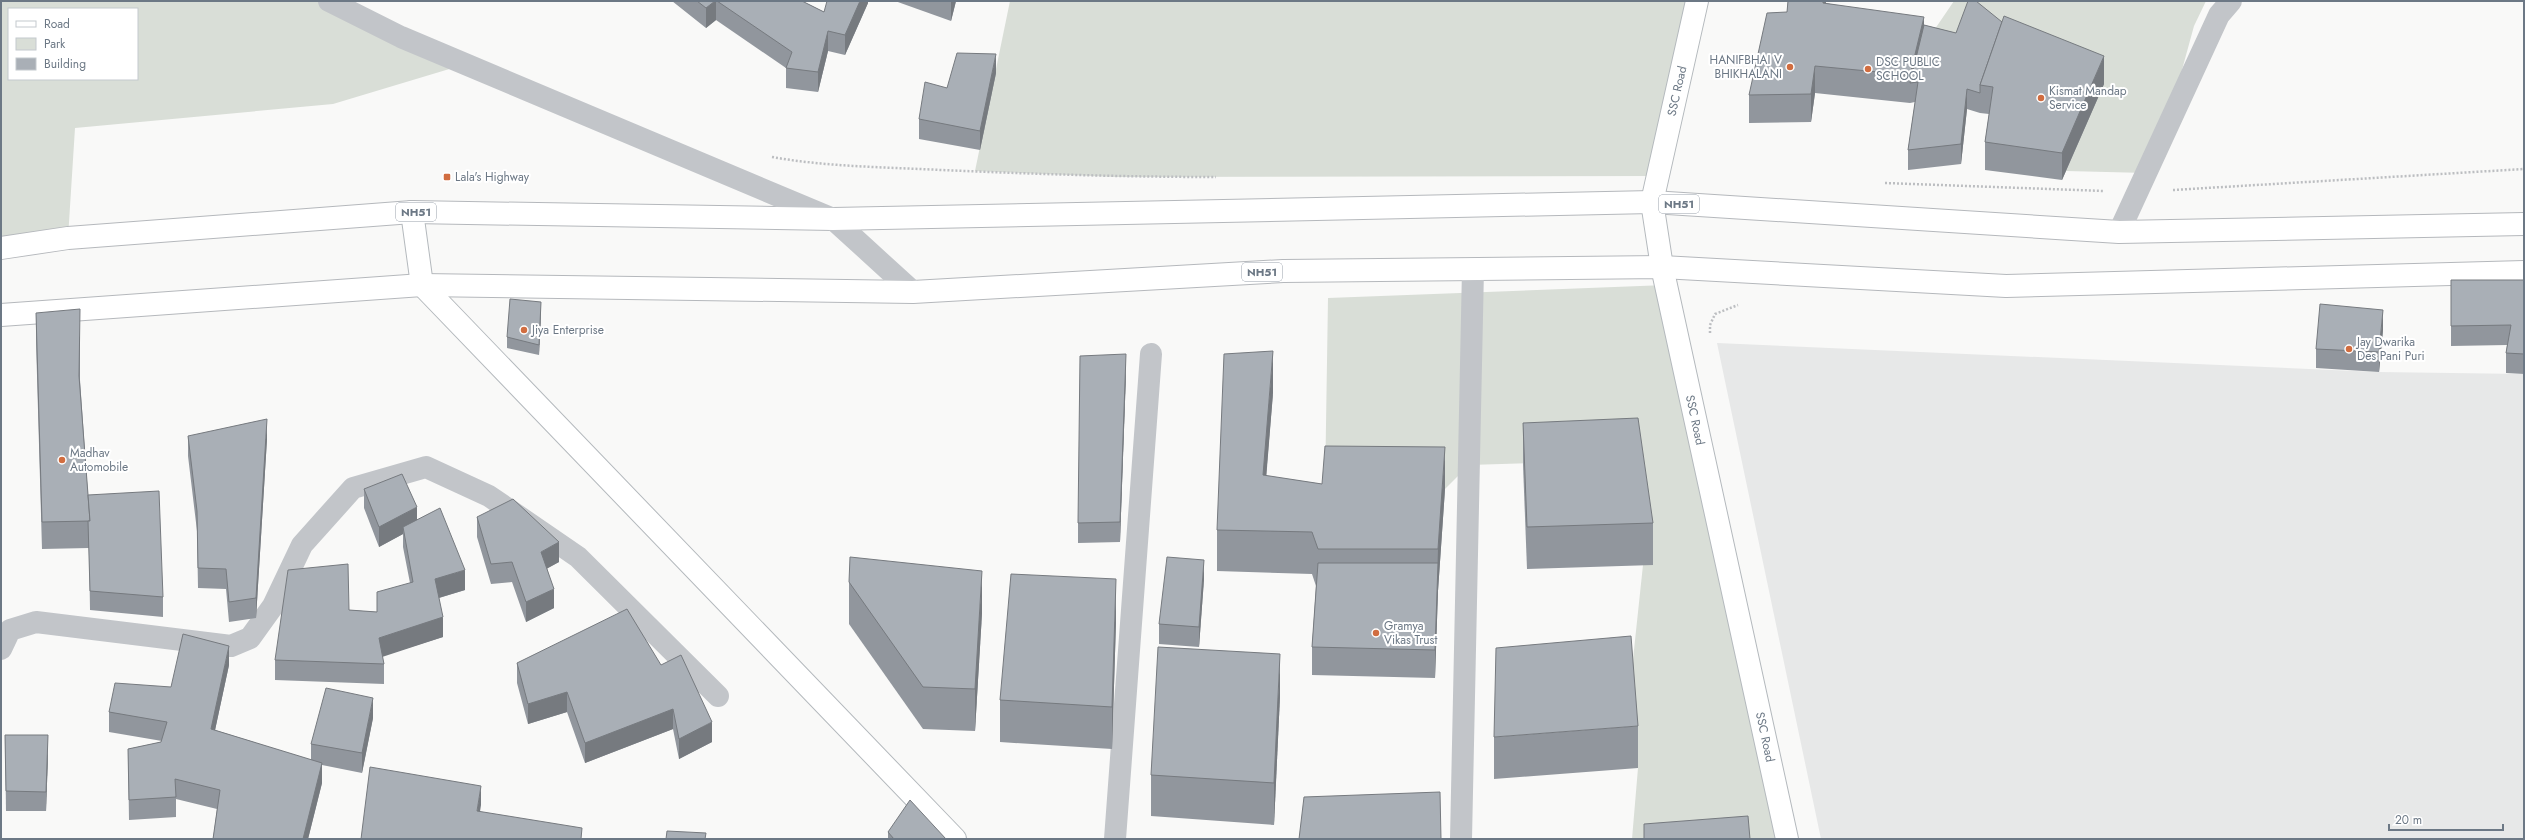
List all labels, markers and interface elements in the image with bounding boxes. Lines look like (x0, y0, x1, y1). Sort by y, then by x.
legend (8, 8, 138, 80)
text: Road (44, 15, 70, 33)
text: Park (44, 35, 66, 53)
place label: HANIFBHAI V BHIKHALANI (1710, 51, 1782, 83)
place label: DSC PUBLIC SCHOOL (1876, 53, 1940, 85)
text: Building (44, 55, 86, 73)
marker: HANIFBHAI V BHIKHALANI (1785, 62, 1795, 72)
street label: SSC Road (1663, 64, 1691, 118)
marker: DSC PUBLIC SCHOOL (1863, 64, 1873, 74)
place label: Kismat Mandap Service (2049, 82, 2127, 114)
marker: Kismat Mandap Service (2036, 93, 2046, 103)
place label: Lala's Highway (455, 168, 530, 186)
marker: Lala's Highway (442, 172, 452, 182)
road number: NH51 (1659, 195, 1699, 213)
road number: NH51 (396, 203, 436, 221)
road number: NH51 (1242, 263, 1282, 281)
place label: Jiya Enterprise (530, 321, 604, 339)
marker: Jiya Enterprise (519, 325, 529, 335)
place label: Jay Dwarika Des Pani Puri (2355, 333, 2425, 365)
marker: Jay Dwarika Des Pani Puri (2344, 344, 2354, 354)
street label: SSC Road (1681, 393, 1709, 447)
place label: Madhav Automobile (70, 444, 128, 476)
marker: Madhav Automobile (57, 455, 67, 465)
place label: Gramya Vikas Trust (1384, 617, 1437, 649)
marker: Gramya Vikas Trust (1371, 628, 1381, 638)
street label: SSC Road (1751, 710, 1779, 764)
scale bar (2389, 806, 2503, 832)
text: 20 m (2395, 811, 2422, 829)

